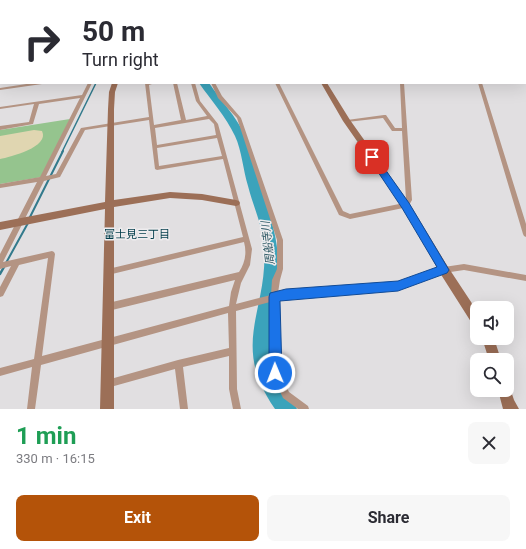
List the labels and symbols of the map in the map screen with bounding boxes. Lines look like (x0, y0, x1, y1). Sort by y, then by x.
pin (355, 140, 389, 174)
water label: 周船寺川 (259, 219, 277, 266)
district label: 富士見三丁目 (104, 228, 170, 241)
position arrow (254, 352, 296, 394)

